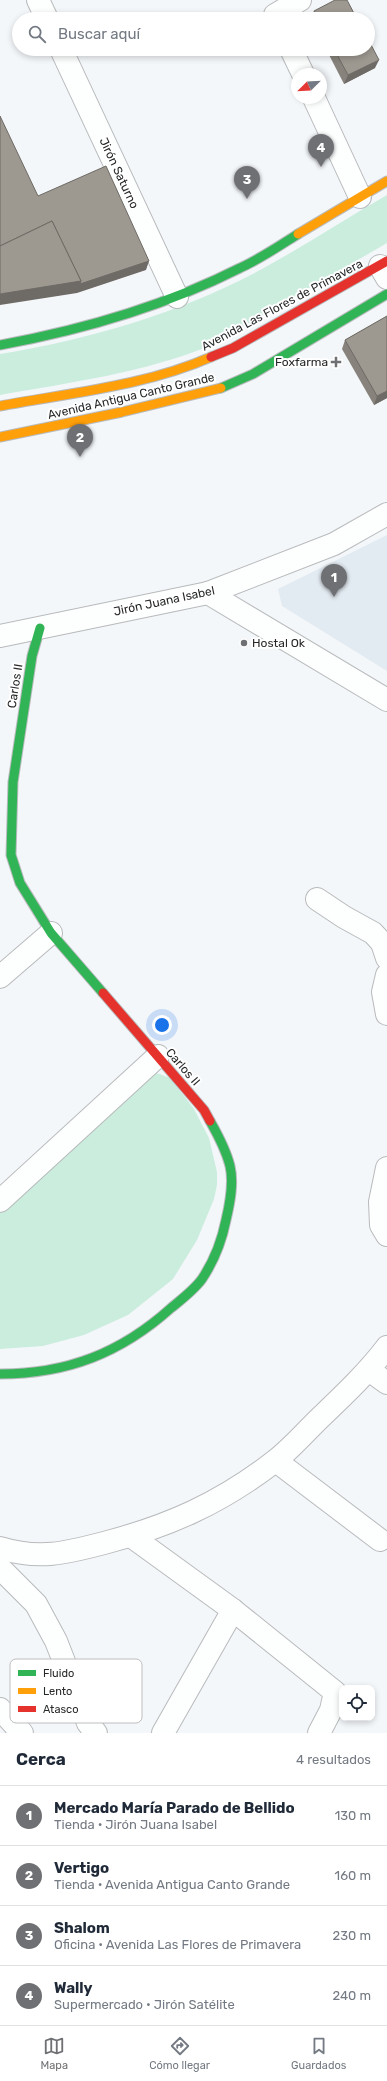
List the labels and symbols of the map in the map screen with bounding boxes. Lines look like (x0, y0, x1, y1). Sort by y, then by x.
north arrow (291, 68, 327, 104)
pin: 4 (308, 134, 334, 167)
street label: Jirón Saturno (96, 135, 142, 211)
pin: 3 (234, 166, 260, 199)
street label: Avenida Las Flores de Primavera (199, 256, 365, 354)
place label: Foxfarma (275, 355, 328, 369)
marker: Foxfarma (331, 357, 341, 367)
street label: Avenida Antigua Canto Grande (46, 370, 216, 422)
pin: 2 (67, 424, 93, 457)
pin: 1 (321, 564, 347, 597)
street label: Jirón Juana Isabel (112, 583, 216, 619)
place label: Hostal Ok (252, 636, 306, 650)
marker: Hostal Ok (239, 638, 249, 648)
street label: Carlos II (5, 663, 25, 709)
your location (152, 1015, 172, 1035)
street label: Carlos II (163, 1046, 203, 1088)
legend (10, 1659, 142, 1723)
text: Fluido (43, 1667, 74, 1680)
text: Lento (43, 1685, 72, 1698)
text: Atasco (43, 1703, 78, 1716)

